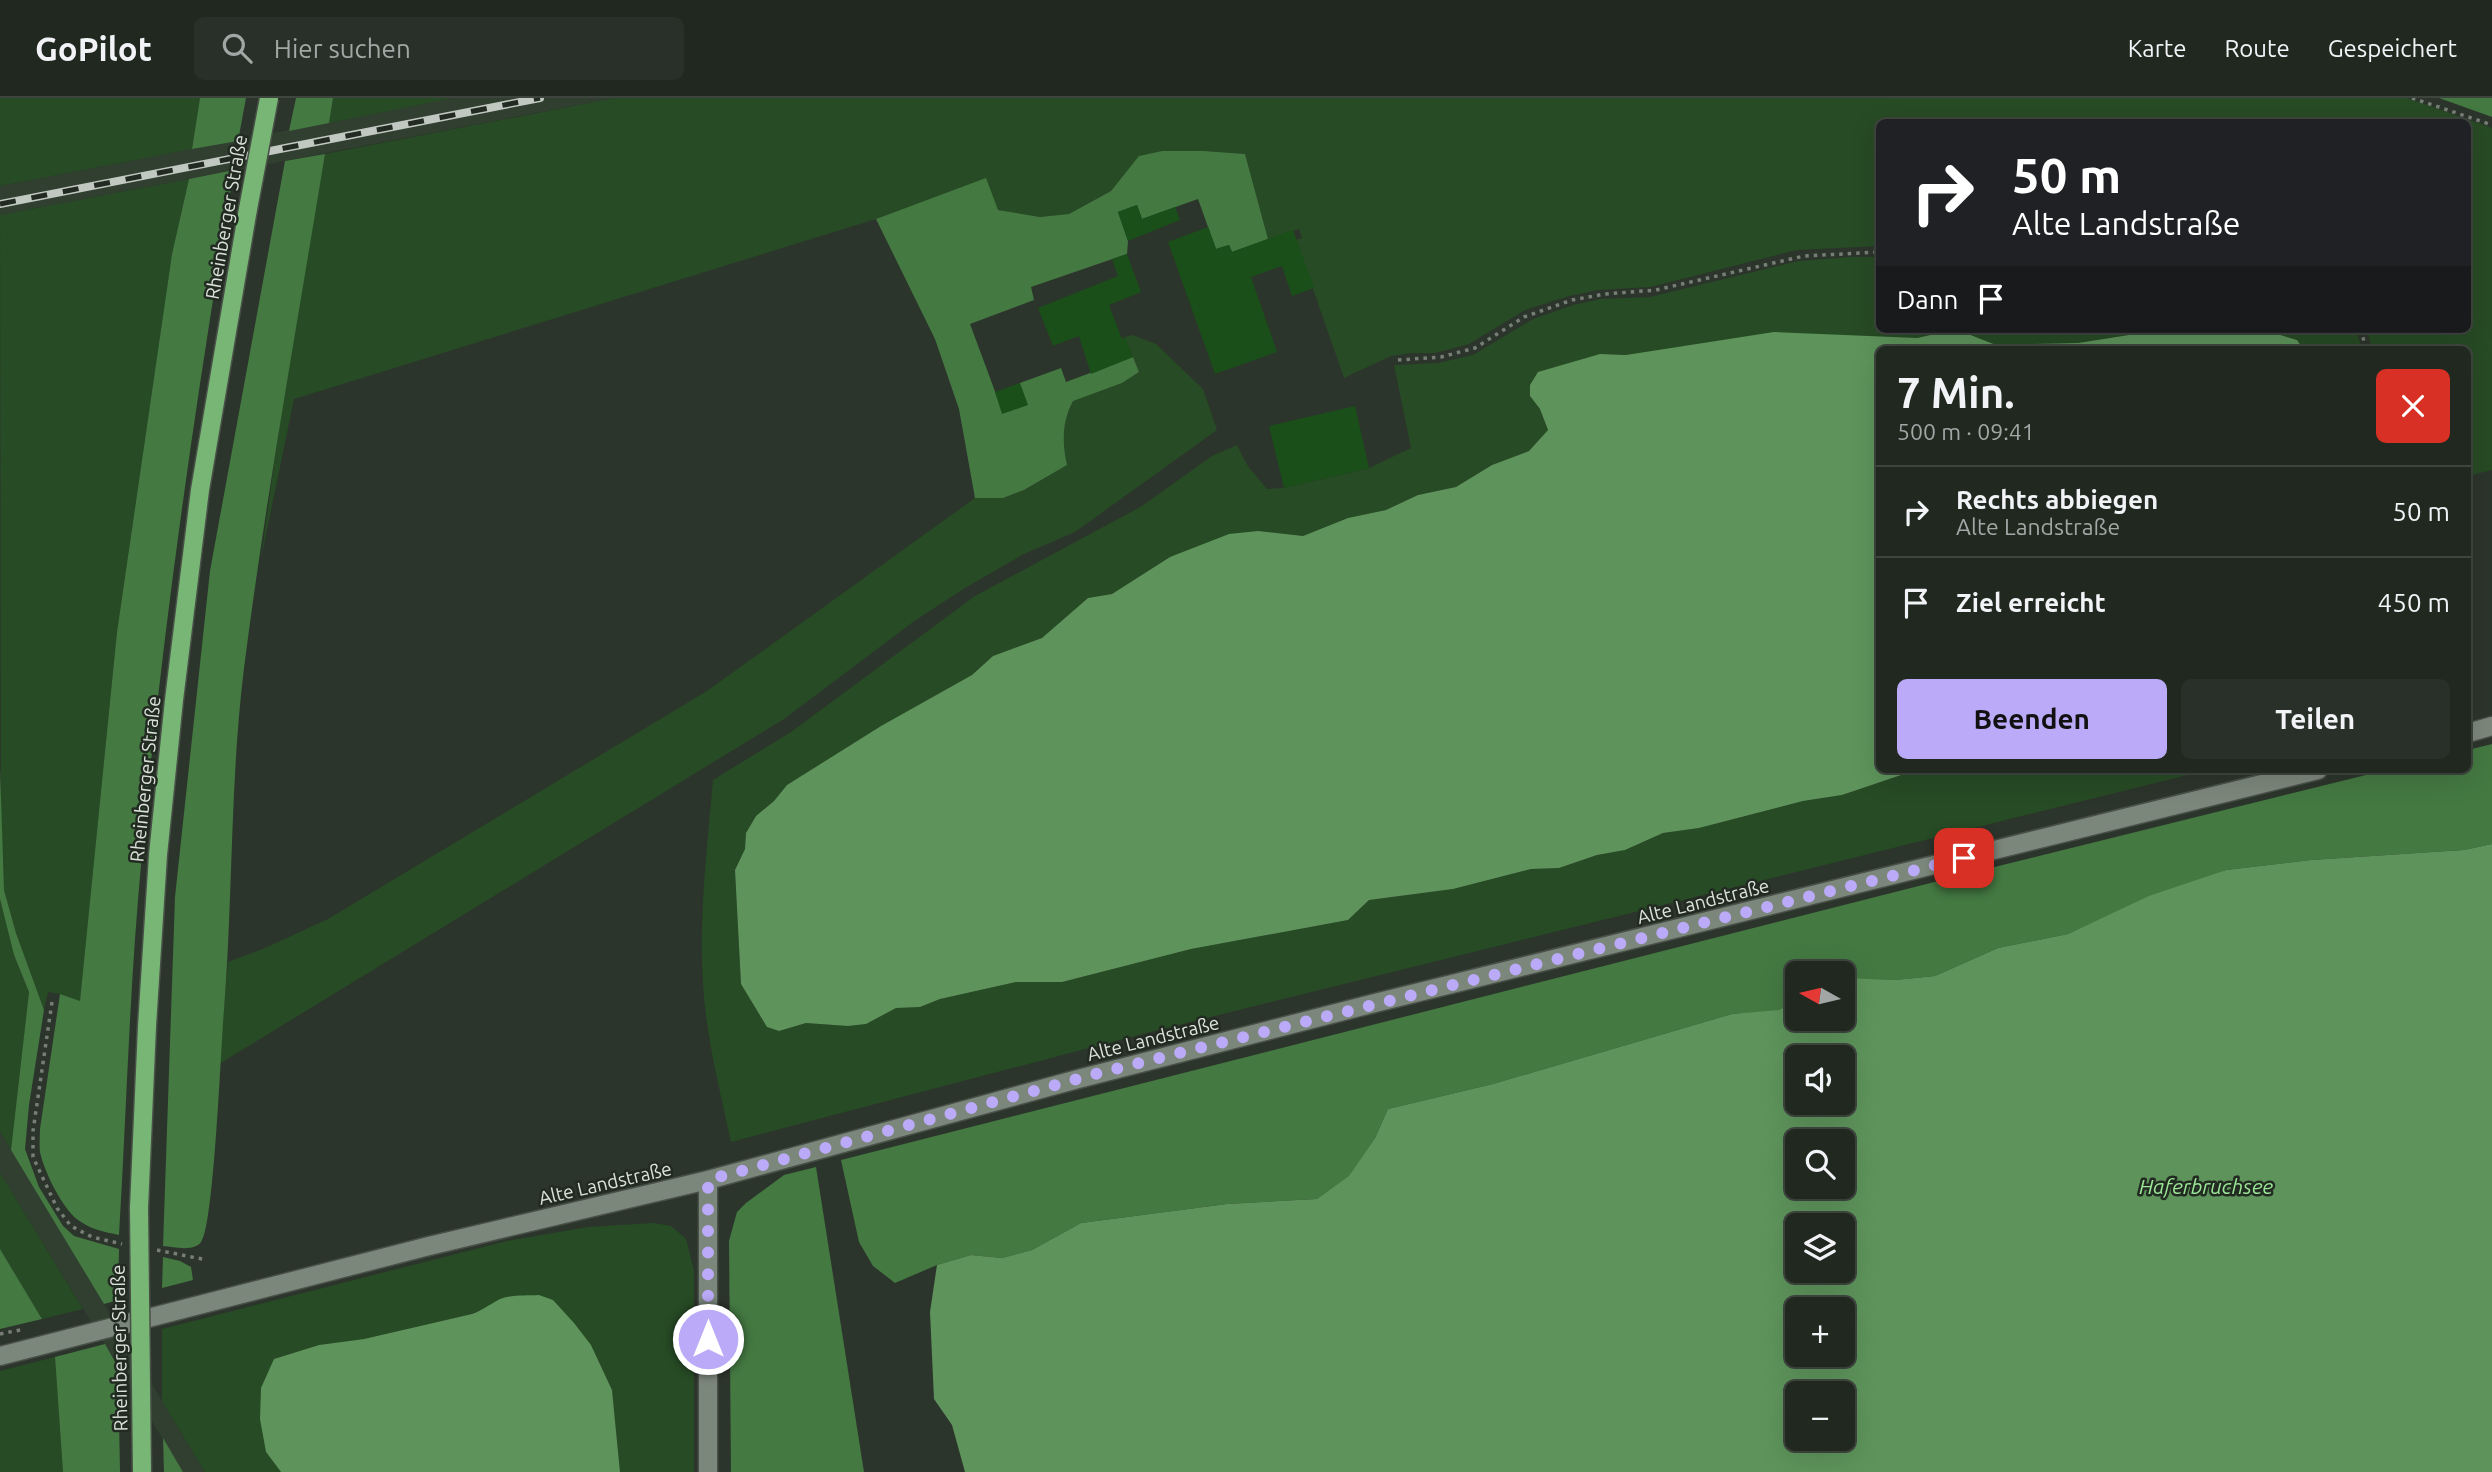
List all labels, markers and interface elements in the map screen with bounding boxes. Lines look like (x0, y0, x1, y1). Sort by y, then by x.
search box (194, 17, 684, 80)
icon: search (218, 29, 256, 67)
text: GoPilot (35, 30, 152, 67)
text: Hier suchen (274, 34, 411, 63)
text: Karte (2128, 35, 2186, 62)
text: Route (2224, 35, 2290, 62)
text: Gespeichert (2328, 35, 2457, 62)
street label: Rheinberger Straße (201, 133, 251, 301)
icon: right (1897, 147, 1988, 238)
text: 50 m (2012, 147, 2121, 202)
text: Alte Landstraße (2012, 205, 2240, 241)
icon: arrive (1972, 280, 2010, 318)
text: Dann (1897, 285, 1958, 314)
text: 7 Min. (1897, 369, 2015, 416)
button: close (2376, 369, 2450, 443)
text: 500 m · 09:41 (1897, 419, 2035, 444)
text: Rechts abbiegen (1956, 485, 2158, 514)
icon: right (1897, 493, 1935, 531)
text: 50 m (2392, 497, 2450, 526)
text: Alte Landstraße (1956, 514, 2120, 539)
icon: arrive (1897, 584, 1935, 622)
text: Ziel erreicht (1956, 588, 2106, 617)
text: 450 m (2378, 588, 2450, 617)
button: Beenden (1897, 679, 2167, 759)
button: Teilen (2181, 679, 2450, 759)
street label: Rheinberger Straße (125, 695, 165, 863)
pin (1934, 828, 1994, 888)
icon: arrive (1945, 839, 1983, 877)
street label: Alte Landstraße (1635, 874, 1771, 928)
north arrow (1785, 961, 1855, 1031)
map controls (1785, 961, 1855, 1451)
street label: Alte Landstraße (1085, 1011, 1221, 1065)
button: sound (1785, 1045, 1855, 1115)
button: search (1785, 1129, 1855, 1199)
street label: Alte Landstraße (536, 1157, 674, 1209)
water label: Haferbruchsee (2139, 1174, 2273, 1198)
button: layers (1785, 1213, 1855, 1283)
street label: Rheinberger Straße (107, 1264, 131, 1432)
button: + (1785, 1297, 1855, 1367)
position arrow (671, 1302, 745, 1376)
button: − (1785, 1381, 1855, 1451)

